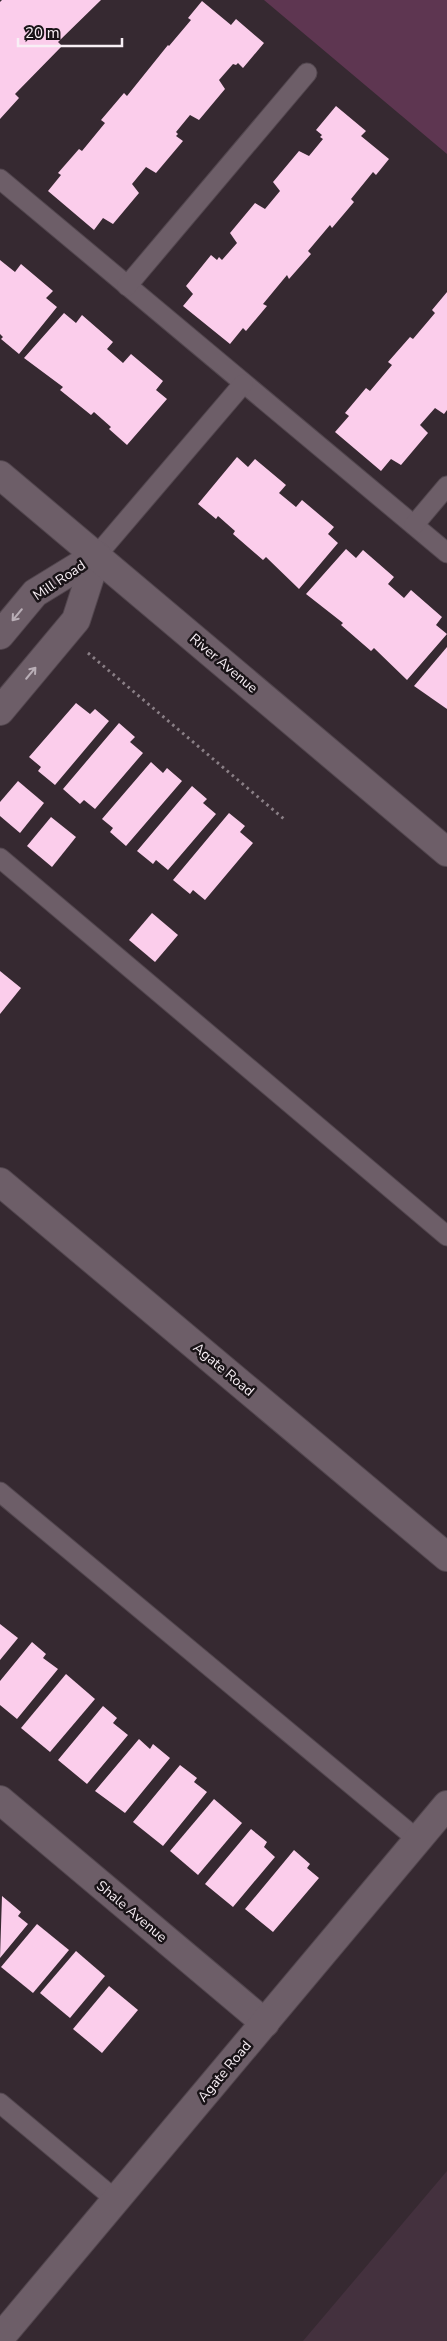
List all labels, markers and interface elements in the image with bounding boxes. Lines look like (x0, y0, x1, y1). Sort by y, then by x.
scale bar (18, 15, 121, 47)
text: 20 m (25, 23, 60, 43)
street label: Mill Road (29, 556, 89, 605)
one-way arrow (11, 608, 22, 621)
street label: River Avenue (186, 629, 262, 697)
one-way arrow (26, 667, 37, 680)
street label: Agate Road (189, 1338, 258, 1401)
street label: Shale Avenue (92, 1876, 171, 1947)
street label: Agate Road (193, 2037, 256, 2106)

